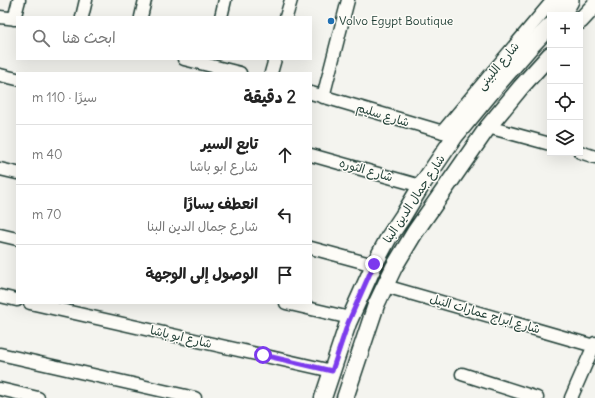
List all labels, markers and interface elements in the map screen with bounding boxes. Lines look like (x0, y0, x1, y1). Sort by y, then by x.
map controls (547, 12, 583, 156)
button: + (547, 12, 583, 48)
place label: Volvo Egypt Boutique (339, 13, 453, 28)
search box (16, 16, 312, 60)
marker: Volvo Egypt Boutique (326, 16, 336, 26)
icon: search (30, 27, 52, 49)
text: ابحث هنا (62, 28, 116, 47)
street label: شارع اللبينى (473, 39, 524, 94)
button: − (547, 48, 583, 84)
button: locate (547, 84, 583, 120)
text: 2 دقيقة (243, 86, 296, 108)
text: سيرًا · 110 m (32, 89, 97, 106)
street label: شارع سليم (354, 99, 411, 132)
button: layers (547, 120, 583, 156)
text: تابع السير (201, 134, 258, 153)
icon: ahead (274, 144, 296, 166)
text: 40 m (32, 146, 63, 163)
street label: شارع جمال الدين البنا (379, 152, 449, 247)
street label: شارع الثوره (337, 155, 395, 186)
text: شارع ابو باشا (190, 158, 258, 175)
text: انعطف يسارًا (184, 194, 258, 213)
icon: left (274, 204, 296, 226)
text: 70 m (32, 206, 61, 223)
text: شارع جمال الدين البنا (147, 218, 258, 235)
route end (365, 255, 383, 273)
text: الوصول إلى الوجهة (145, 264, 258, 283)
icon: arrive (274, 264, 296, 286)
street label: شارع ابراج عمارات النيل (428, 291, 542, 338)
street label: شارع ابو باشا (148, 322, 213, 353)
route start (254, 346, 272, 364)

